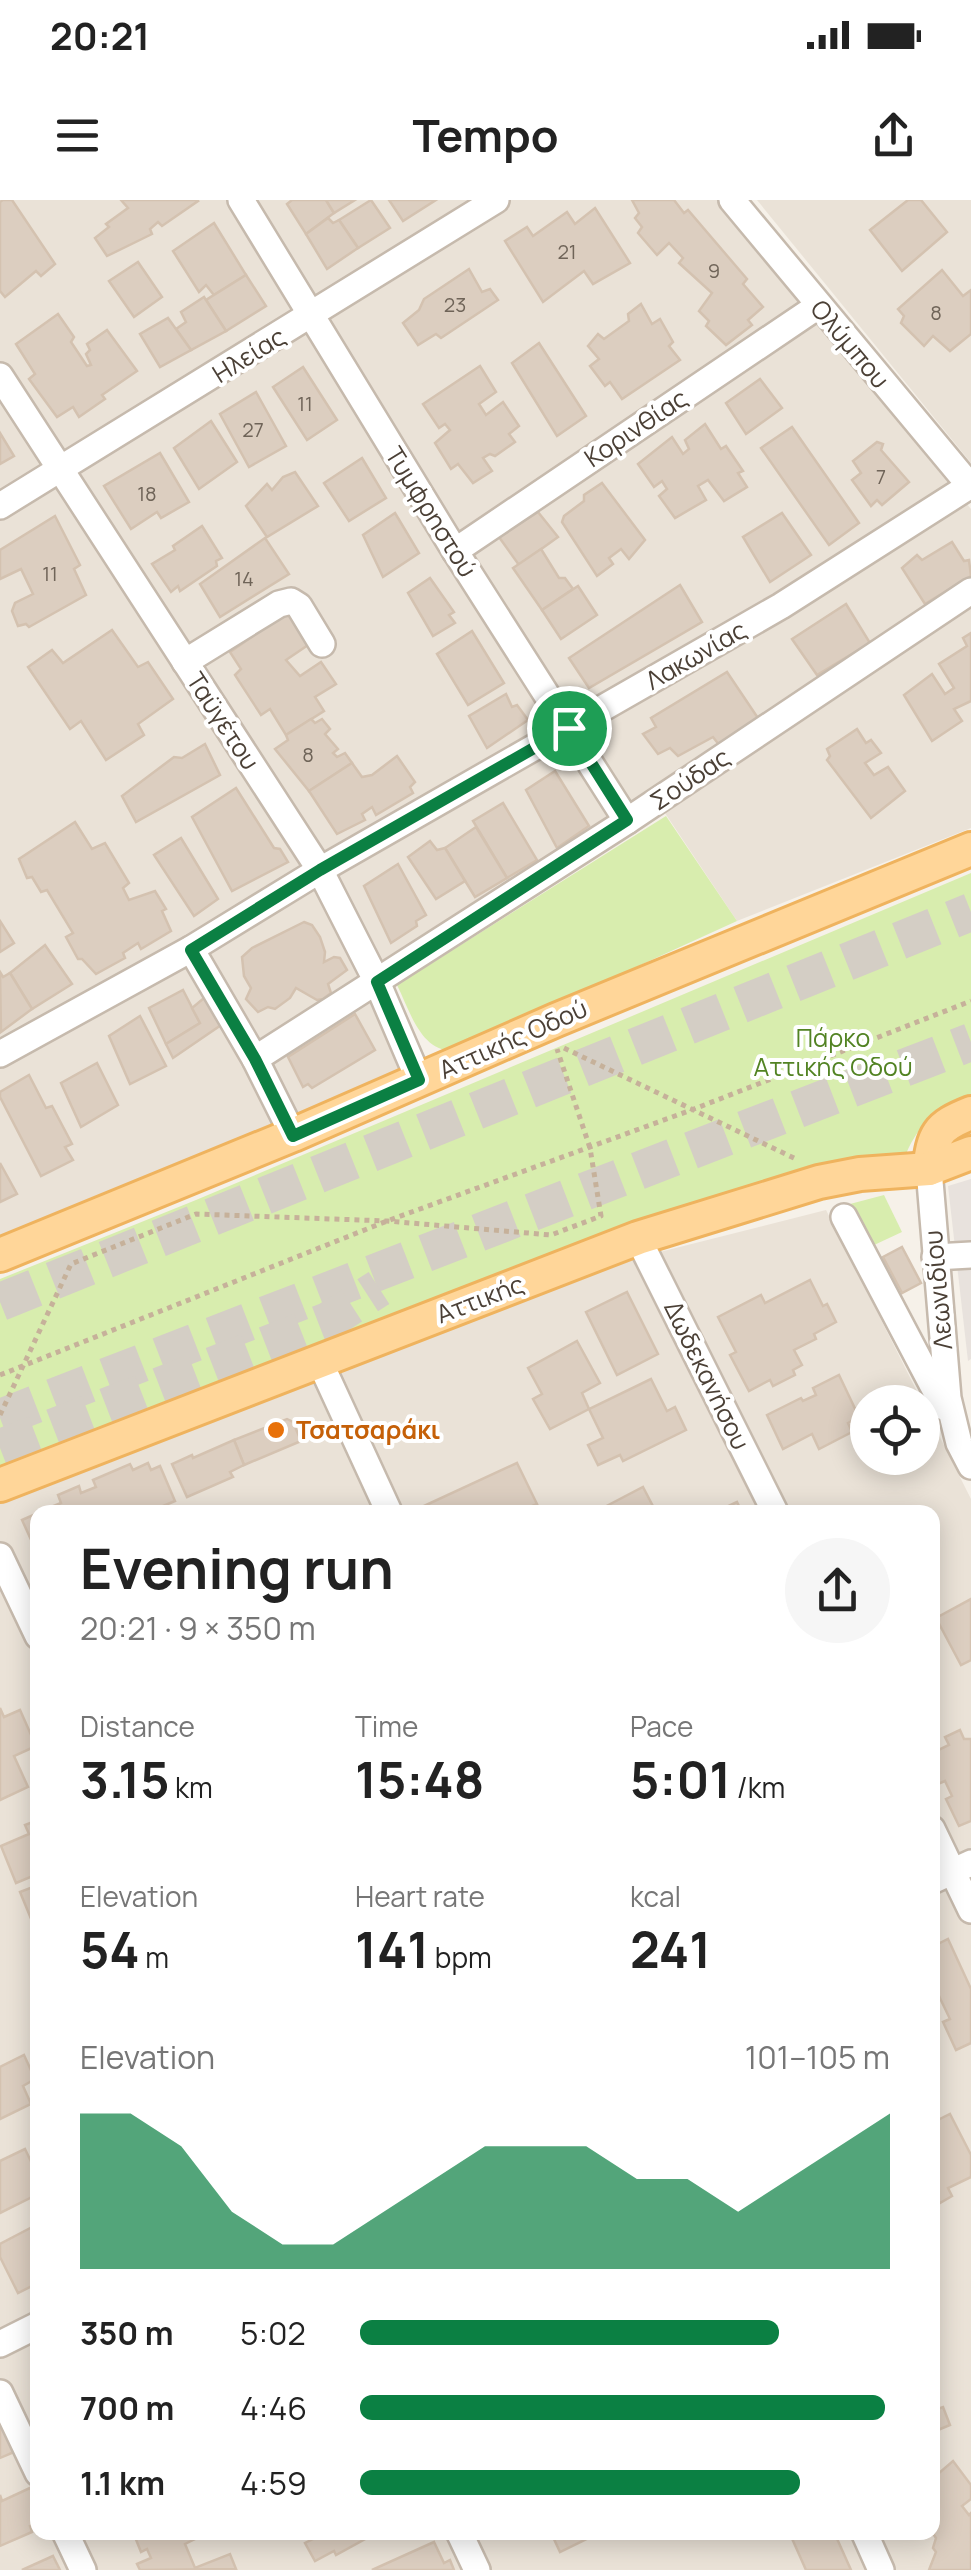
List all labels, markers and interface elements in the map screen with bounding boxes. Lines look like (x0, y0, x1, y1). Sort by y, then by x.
text: 20:21 (50, 9, 150, 61)
text: Tempo (412, 104, 559, 166)
icon: menu (50, 108, 105, 163)
icon: share (866, 108, 921, 163)
house number: 21 (557, 238, 577, 265)
house number: 9 (708, 257, 720, 284)
house number: 23 (444, 291, 466, 318)
street label: Ολύμπου (803, 292, 898, 396)
house number: 8 (930, 299, 942, 326)
street label: Ηλείας (205, 318, 292, 391)
street label: Κορινθίας (577, 380, 694, 475)
house number: 11 (297, 390, 313, 417)
house number: 27 (242, 416, 264, 443)
street label: Τυμφρηστού (377, 440, 485, 584)
house number: 7 (876, 463, 886, 490)
house number: 18 (137, 480, 157, 507)
house number: 11 (42, 560, 58, 587)
house number: 14 (234, 565, 254, 592)
street label: Λακωνίας (639, 612, 753, 698)
street label: Ταϋγέτου (179, 665, 268, 776)
pin (527, 686, 612, 771)
icon: arrive (542, 701, 597, 756)
street label: Σούδας (643, 739, 737, 818)
house number: 8 (302, 741, 314, 768)
street label: Αττικής Οδού (433, 990, 592, 1087)
park label: Πάρκο Αττικής Οδού (754, 1020, 912, 1084)
street label: Λεωνιδίου (915, 1229, 960, 1351)
street label: Αττικής (431, 1266, 529, 1331)
street label: Δωδεκανήσου (656, 1294, 759, 1455)
map controls (850, 1385, 940, 1475)
button: locate (850, 1385, 940, 1475)
place label: Τσατσαράκι (296, 1412, 441, 1447)
marker: Τσατσαράκι (265, 1419, 287, 1441)
text: Evening run (80, 1530, 394, 1606)
button: share (785, 1538, 890, 1643)
text: 20:21 · 9 × 350 m (80, 1606, 316, 1650)
text: Distance (80, 1707, 195, 1745)
text: Time (355, 1707, 418, 1745)
text: Pace (630, 1707, 693, 1745)
text: 3.15 (80, 1745, 169, 1813)
text: 15:48 (355, 1745, 484, 1813)
text: 5:01 (630, 1745, 731, 1813)
text: km (169, 1768, 213, 1806)
text: /km (731, 1768, 785, 1806)
text: Elevation (80, 1877, 198, 1915)
text: Heart rate (355, 1877, 485, 1915)
text: kcal (630, 1877, 681, 1915)
text: 54 (80, 1915, 140, 1983)
text: 141 (355, 1915, 429, 1983)
text: 241 (630, 1915, 711, 1983)
text: m (140, 1938, 169, 1976)
text: bpm (429, 1938, 492, 1976)
text: Elevation (80, 2035, 215, 2079)
text: 101–105 m (745, 2035, 890, 2079)
text: 350 m (80, 2311, 174, 2355)
text: 5:02 (240, 2311, 306, 2355)
text: 700 m (80, 2386, 174, 2430)
text: 4:46 (240, 2386, 307, 2430)
text: 1.1 km (80, 2461, 165, 2505)
text: 4:59 (240, 2461, 307, 2505)

